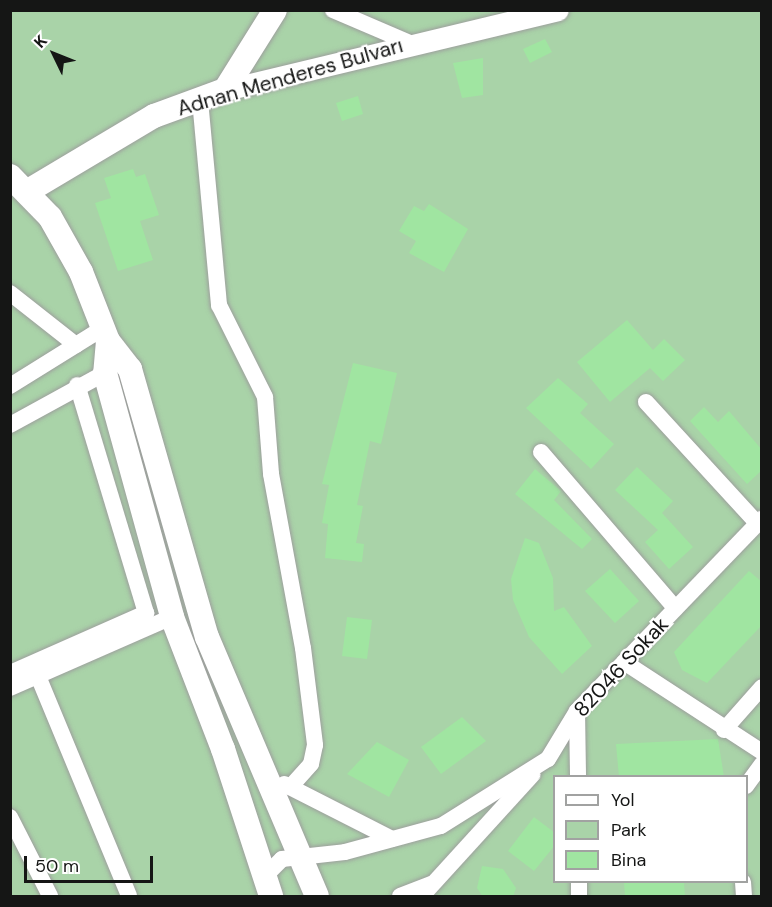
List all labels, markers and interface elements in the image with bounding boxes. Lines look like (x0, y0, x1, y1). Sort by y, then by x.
north arrow (24, 24, 84, 84)
text: K (29, 30, 52, 52)
street label: Adnan Menderes Bulvarı (174, 33, 406, 121)
street label: 82046 Sokak (568, 612, 674, 722)
legend (553, 775, 748, 883)
text: Yol (611, 788, 635, 812)
text: Park (611, 818, 647, 842)
scale bar (27, 844, 156, 882)
text: Bina (611, 848, 646, 872)
text: 50 m (35, 854, 79, 878)

